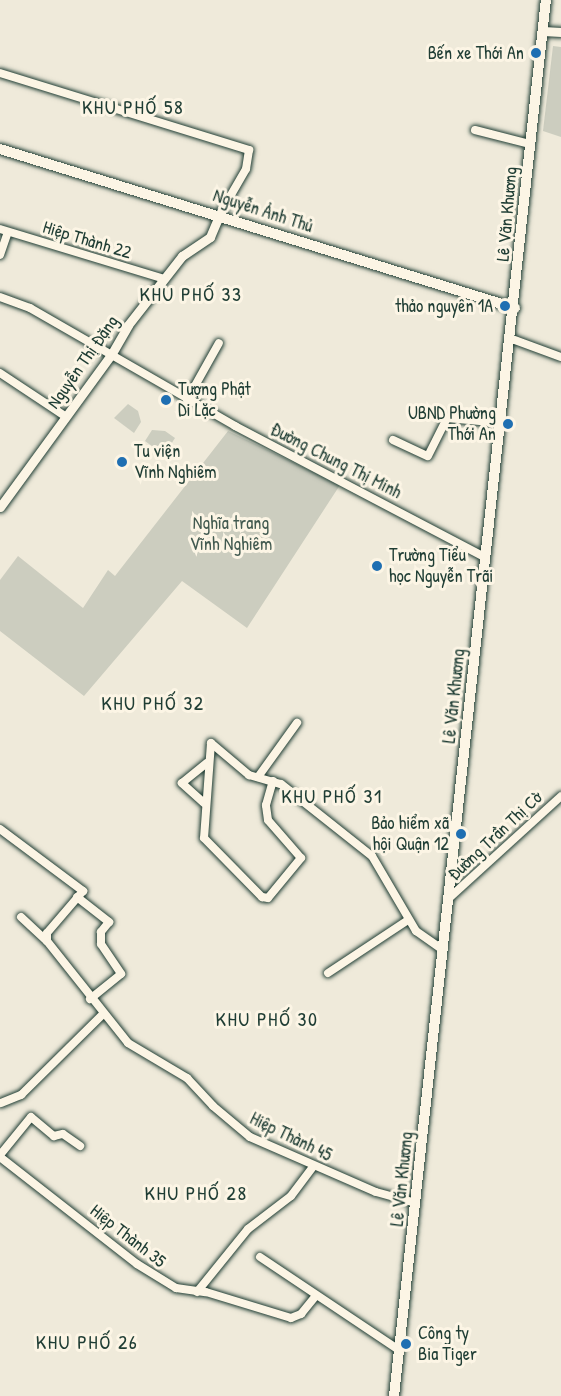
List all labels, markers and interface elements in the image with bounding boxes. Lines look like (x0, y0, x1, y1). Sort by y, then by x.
place label: Bến xe Thới An (428, 42, 524, 64)
marker: Bến xe Thới An (529, 46, 543, 60)
district label: KHU PHỐ 58 (82, 94, 184, 118)
street label: Lê Văn Khương (492, 166, 522, 262)
street label: Nguyễn Ảnh Thủ (210, 185, 316, 237)
street label: Hiệp Thành 22 (40, 216, 134, 264)
district label: KHU PHỐ 33 (139, 281, 243, 305)
place label: thảo nguyên 1A (395, 295, 493, 317)
marker: thảo nguyên 1A (498, 299, 512, 313)
street label: Nguyễn Thị Đặng (43, 311, 123, 413)
place label: Tượng Phật Di Lặc (178, 379, 251, 422)
marker: Tượng Phật Di Lặc (159, 393, 173, 407)
place label: UBND Phường Thới An (408, 403, 496, 446)
marker: UBND Phường Thới An (501, 417, 515, 431)
street label: Đường Chung Thị Minh (267, 419, 405, 503)
place label: Tu viện Vĩnh Nghiêm (134, 441, 217, 484)
marker: Tu viện Vĩnh Nghiêm (115, 455, 129, 469)
park label: Nghĩa trang Vĩnh Nghiêm (190, 513, 272, 556)
place label: Trường Tiểu học Nguyễn Trãi (389, 545, 493, 588)
marker: Trường Tiểu học Nguyễn Trãi (370, 559, 384, 573)
street label: Lê Văn Khương (438, 648, 470, 744)
district label: KHU PHỐ 32 (101, 690, 205, 714)
district label: KHU PHỐ 31 (281, 783, 383, 807)
street label: Đường Trần Thị Cờ (444, 787, 546, 885)
place label: Bảo hiểm xã hội Quận 12 (371, 813, 449, 856)
marker: Bảo hiểm xã hội Quận 12 (454, 827, 468, 841)
district label: KHU PHỐ 30 (215, 1006, 319, 1030)
street label: Hiệp Thành 45 (246, 1108, 336, 1166)
street label: Lê Văn Khương (386, 1131, 418, 1227)
district label: KHU PHỐ 28 (144, 1180, 248, 1204)
street label: Hiệp Thành 35 (86, 1200, 170, 1272)
place label: Công ty Bia Tiger (418, 1323, 477, 1366)
district label: KHU PHỐ 26 (36, 1329, 138, 1353)
marker: Công ty Bia Tiger (399, 1337, 413, 1351)

